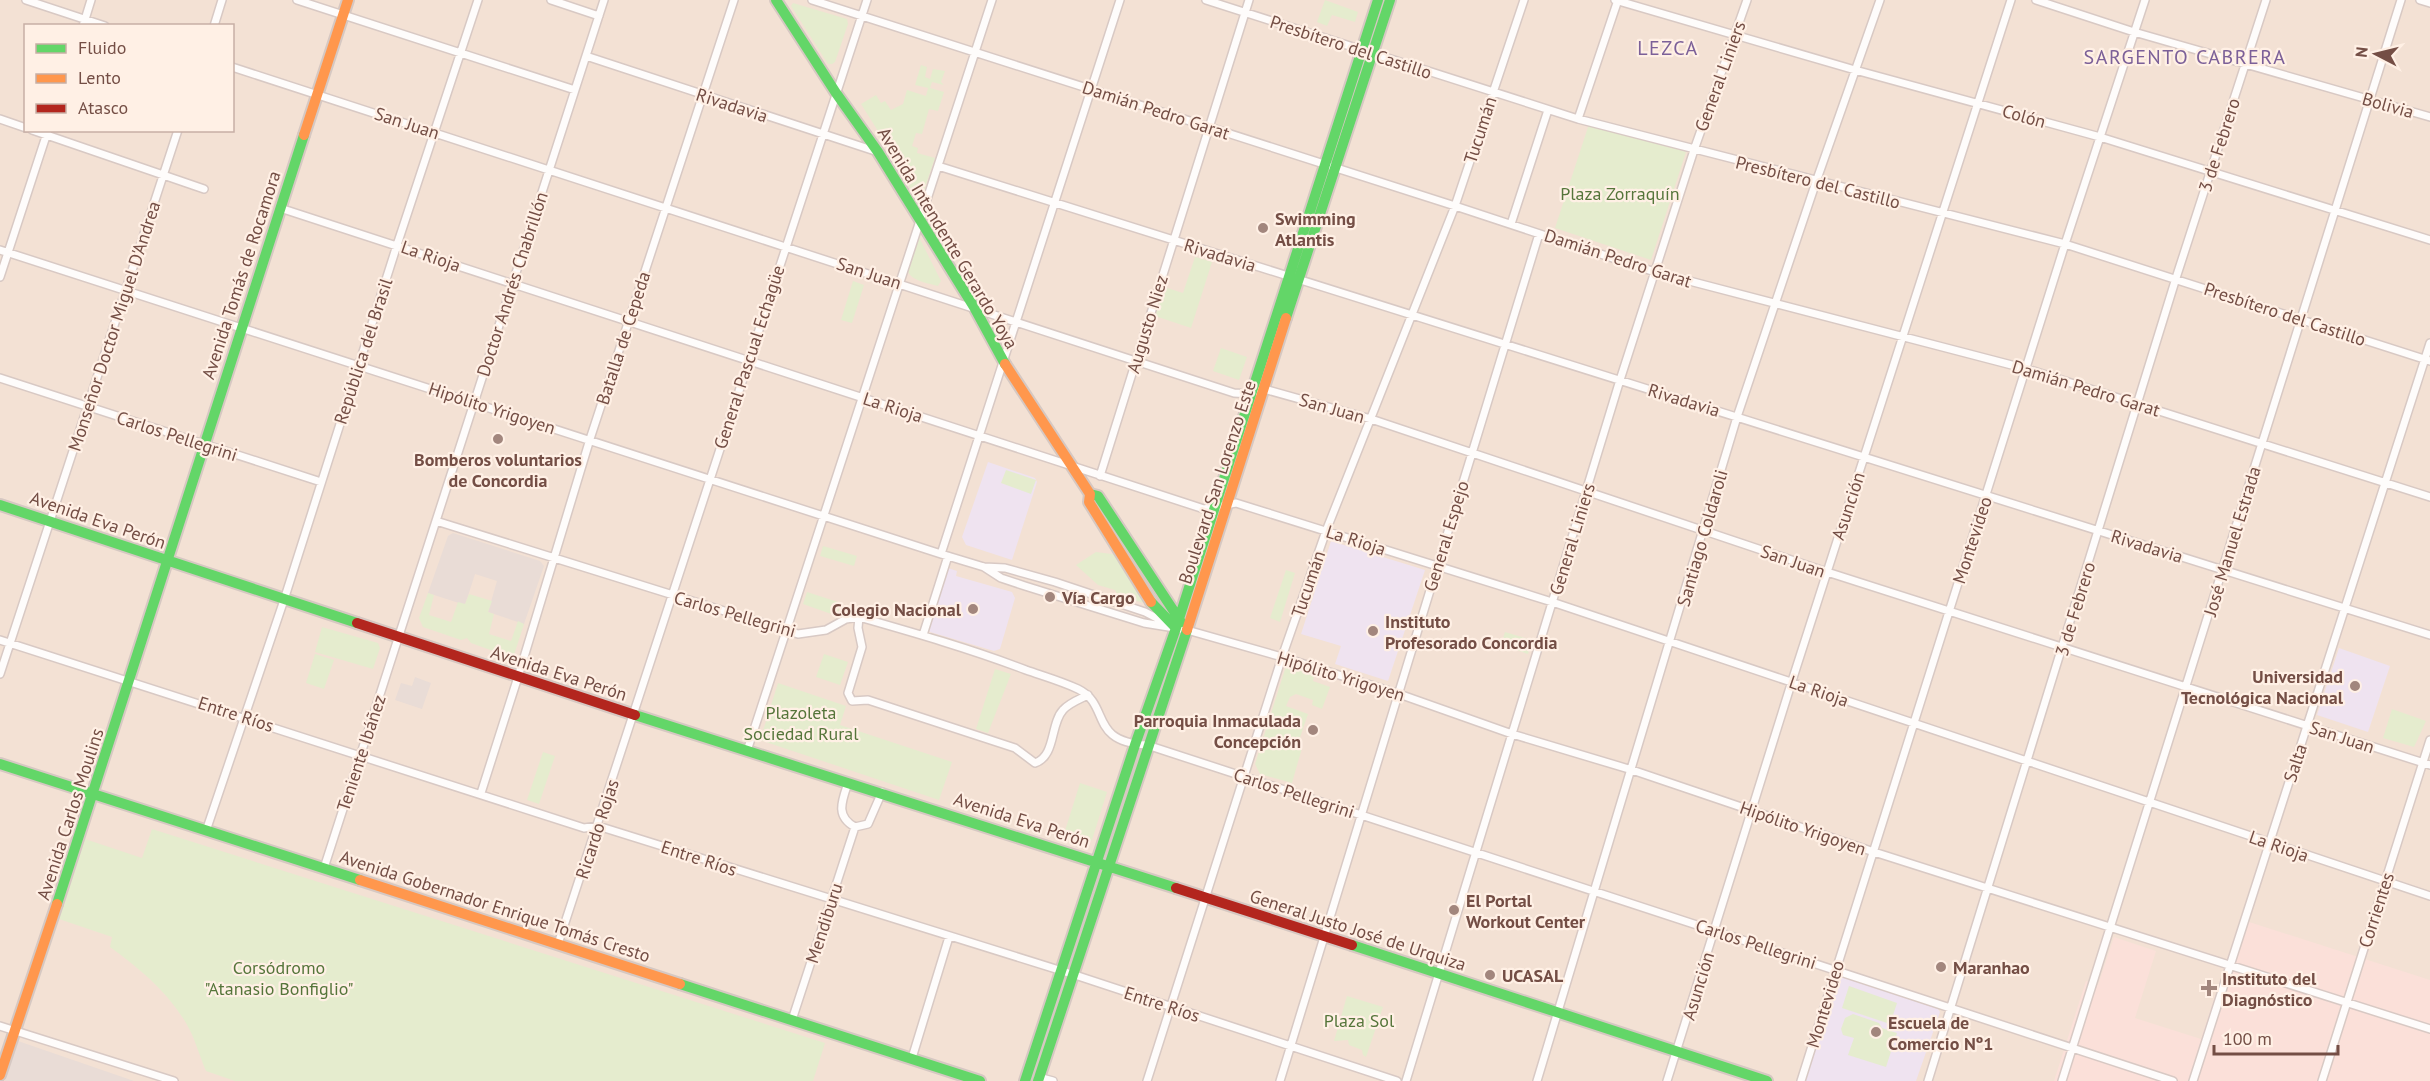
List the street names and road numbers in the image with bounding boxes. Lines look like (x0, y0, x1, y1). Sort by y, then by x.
street label: Presbítero del Castillo (1267, 10, 1435, 84)
street label: General Liniers (1689, 18, 1751, 134)
street label: Damián Pedro Garat (1079, 75, 1233, 145)
street label: Rivadavia (693, 83, 771, 127)
street label: Bolivia (2360, 87, 2416, 123)
street label: Tucumán (1458, 94, 1502, 166)
street label: 3 de Febrero (2193, 95, 2245, 195)
street label: Colón (2000, 99, 2048, 133)
street label: San Juan (372, 102, 442, 144)
street label: Avenida Intendente Gerardo Yoya (873, 123, 1023, 353)
street label: Presbítero del Castillo (1733, 150, 1903, 214)
street label: Avenida Tomás de Rocamora (196, 168, 286, 382)
street label: Doctor Andrés Chabrillón (471, 189, 553, 379)
street label: Monseñor Doctor Miguel D'Andrea (63, 198, 165, 454)
street label: Damián Pedro Garat (1541, 223, 1695, 293)
street label: Rivadavia (1181, 233, 1259, 277)
street label: La Rioja (398, 235, 464, 277)
street label: San Juan (834, 252, 904, 294)
street label: General Pascual Echagüe (708, 262, 790, 452)
street label: Batalla de Cepeda (591, 269, 655, 407)
street label: Augusto Niez (1121, 272, 1173, 376)
street label: República del Brasil (329, 274, 398, 427)
street label: Presbítero del Castillo (2201, 277, 2369, 351)
street label: Damián Pedro Garat (2009, 355, 2163, 421)
street label: Hipólito Yrigoyen (426, 377, 558, 439)
street label: Boulevard San Lorenzo Este (1173, 377, 1261, 587)
street label: Rivadavia (1645, 378, 1723, 422)
street label: La Rioja (860, 387, 926, 427)
street label: San Juan (1297, 388, 1367, 428)
street label: Carlos Pellegrini (114, 406, 240, 466)
street label: José Manuel Estrada (2198, 463, 2266, 620)
street label: Santiago Coldaroli (1671, 467, 1733, 609)
street label: Asunción (1826, 469, 1870, 543)
street label: General Espejo (1418, 478, 1474, 594)
street label: General Liniers (1544, 480, 1600, 598)
street label: Avenida Eva Perón (27, 486, 169, 554)
street label: Montevideo (1947, 494, 1997, 586)
street label: La Rioja (1323, 520, 1389, 560)
street label: Rivadavia (2108, 524, 2186, 568)
street label: San Juan (1758, 539, 1828, 583)
street label: Tucumán (1286, 548, 1330, 620)
street label: 3 de Febrero (2050, 559, 2100, 659)
street label: Carlos Pellegrini (671, 586, 799, 642)
street label: Avenida Eva Perón (488, 640, 630, 706)
street label: Hipólito Yrigoyen (1274, 646, 1408, 706)
street label: La Rioja (1786, 670, 1852, 712)
street label: Entre Ríos (195, 691, 277, 737)
street label: Teniente Ibáñez (331, 692, 391, 814)
street label: San Juan (2307, 716, 2377, 758)
street label: Avenida Carlos Moulins (31, 725, 109, 903)
street label: Salta (2278, 741, 2312, 785)
street label: Carlos Pellegrini (1231, 763, 1357, 823)
street label: Ricardo Rojas (570, 776, 624, 882)
street label: Avenida Eva Perón (951, 787, 1093, 853)
street label: Hipólito Yrigoyen (1737, 796, 1869, 860)
street label: La Rioja (2246, 825, 2312, 867)
street label: Entre Ríos (658, 835, 740, 881)
street label: Avenida Gobernador Enrique Tomás Cresto (337, 845, 653, 967)
street label: Corrientes (2353, 869, 2399, 951)
street label: Mendiburu (800, 880, 848, 966)
street label: General Justo José de Urquiza (1247, 884, 1469, 976)
street label: Carlos Pellegrini (1693, 914, 1819, 974)
street label: Asunción (1677, 949, 1719, 1023)
street label: Montevideo (1801, 958, 1849, 1050)
street label: Entre Ríos (1121, 981, 1203, 1027)

